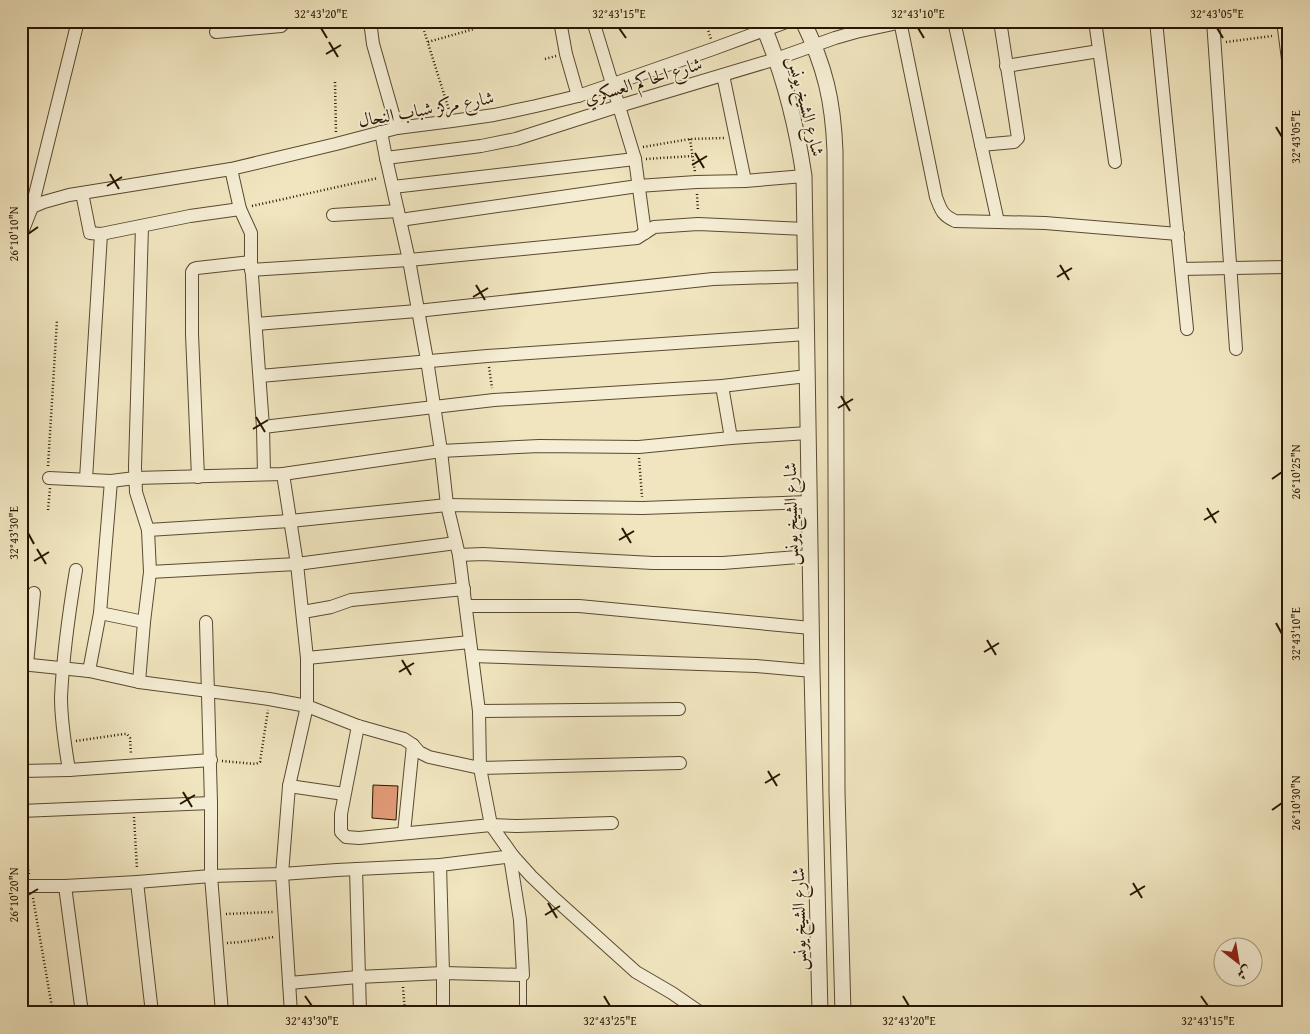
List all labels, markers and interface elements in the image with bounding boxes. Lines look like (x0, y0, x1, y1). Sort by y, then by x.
text: 32°43'20"E (294, 5, 348, 22)
text: 32°43'15"E (592, 5, 646, 22)
text: 32°43'10"E (891, 5, 945, 22)
text: 32°43'05"E (1190, 5, 1244, 22)
street label: شارع الحاكم العسكري (580, 50, 706, 114)
street label: شارع الشيخ يونس (778, 53, 832, 160)
street label: شارع مركز شباب النحال (356, 83, 496, 136)
text: 32°43'05"E (1287, 110, 1304, 164)
text: 26°10'10"N (5, 206, 22, 262)
text: 26°10'25"N (1287, 444, 1304, 500)
street label: شارع الشيخ يونس (776, 462, 808, 566)
text: 32°43'30"E (5, 506, 22, 560)
text: 32°43'10"E (1287, 607, 1304, 661)
text: 26°10'30"N (1287, 775, 1304, 831)
text: 26°10'20"N (5, 867, 22, 923)
street label: شارع الشيخ يونس (784, 867, 816, 971)
north arrow (1212, 936, 1262, 986)
text: ش (1233, 961, 1256, 985)
text: 32°43'30"E (285, 1012, 339, 1029)
text: 32°43'25"E (583, 1012, 637, 1029)
text: 32°43'20"E (882, 1012, 936, 1029)
text: 32°43'15"E (1181, 1012, 1235, 1029)

